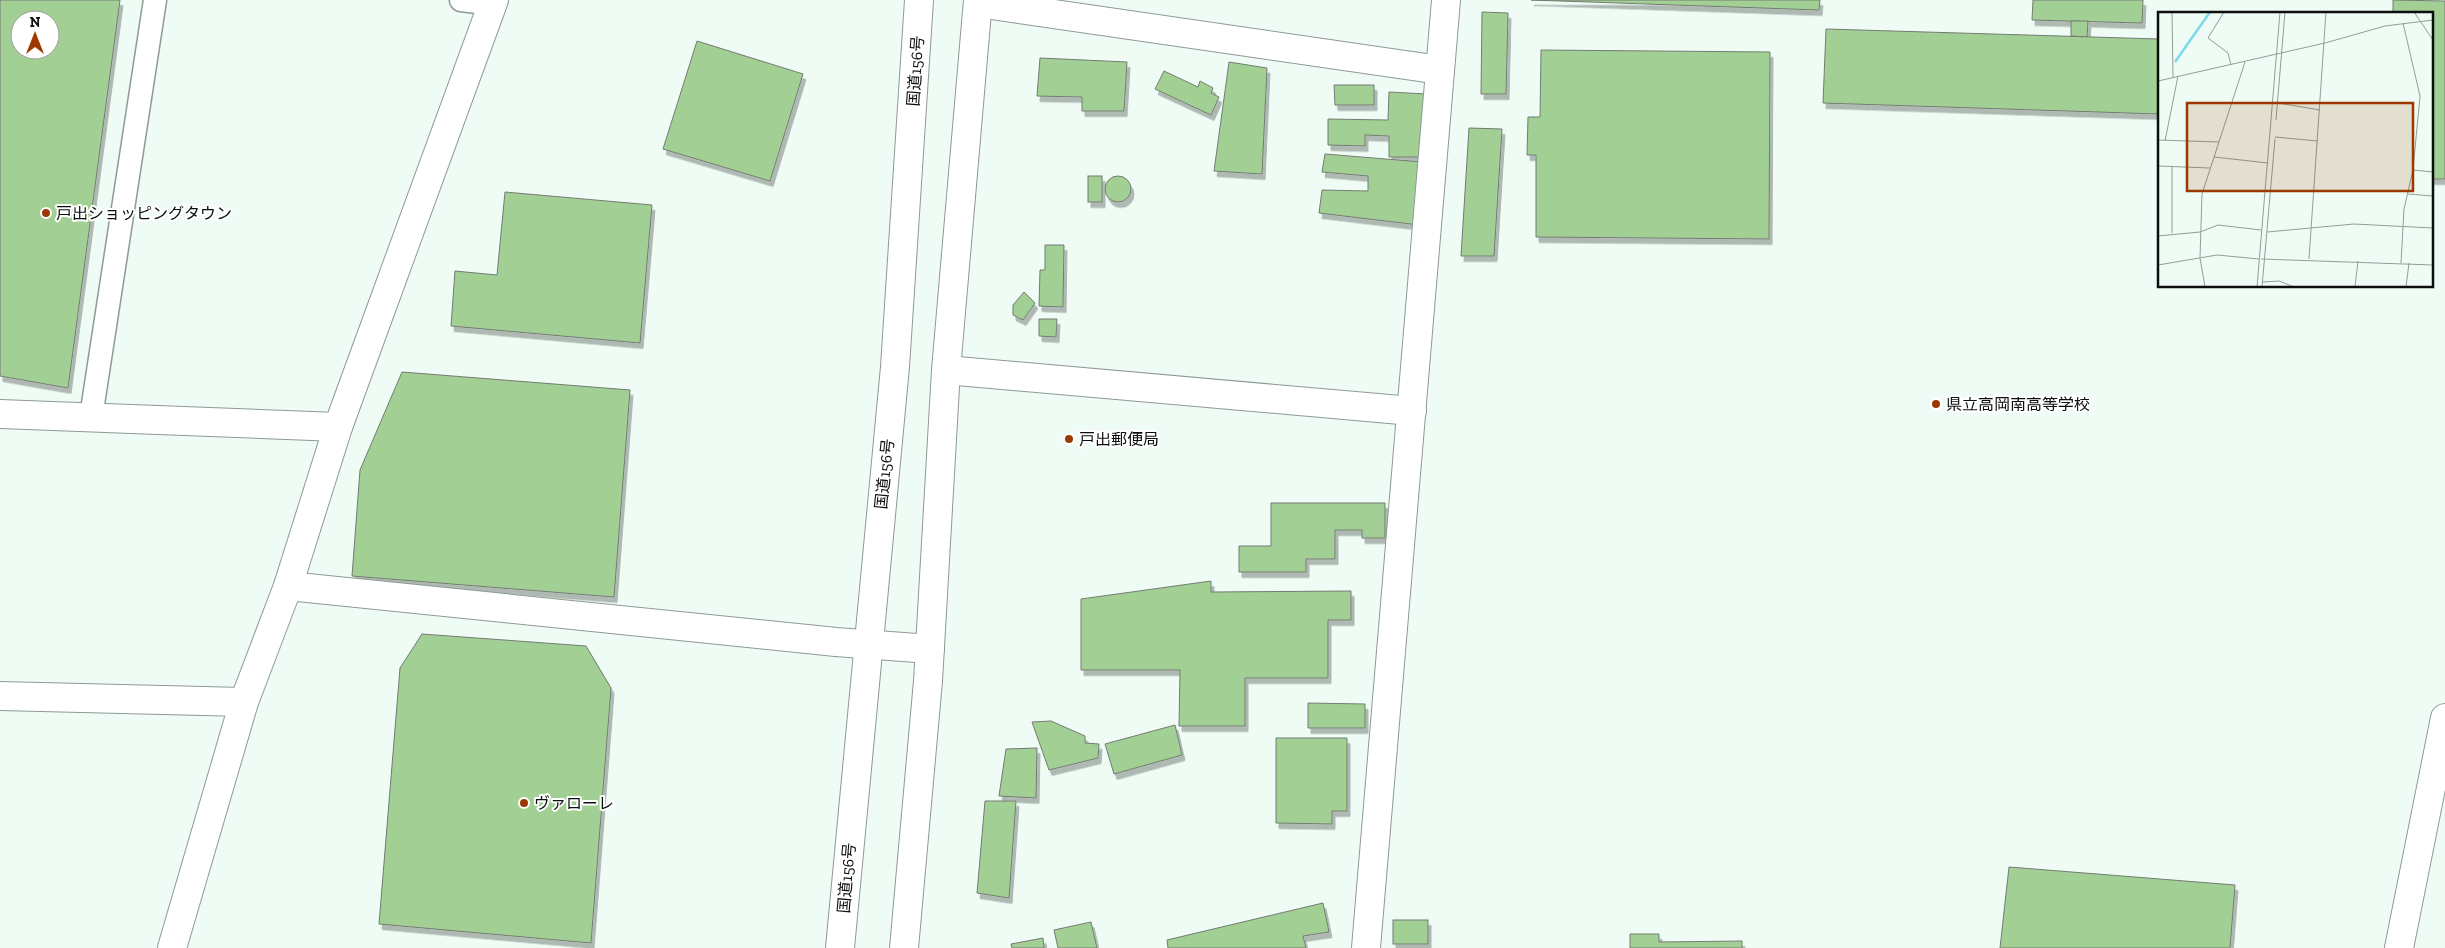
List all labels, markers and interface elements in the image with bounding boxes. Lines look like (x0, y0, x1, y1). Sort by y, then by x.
north arrow (10, 10, 60, 60)
inset map (2158, 12, 2432, 288)
text: N (30, 14, 41, 31)
street label: 国道156号 (904, 35, 927, 107)
place label: 戸出ショッピングタウン (56, 204, 232, 223)
marker: 戸出ショッピングタウン (40, 207, 52, 219)
place label: 県立高岡南高等学校 (1946, 395, 2090, 414)
marker: 県立高岡南高等学校 (1930, 398, 1942, 410)
place label: 戸出郵便局 (1079, 430, 1159, 449)
marker: 戸出郵便局 (1063, 433, 1075, 445)
street label: 国道156号 (871, 438, 898, 510)
place label: ヴァローレ (534, 794, 614, 813)
marker: ヴァローレ (518, 797, 530, 809)
street label: 国道156号 (834, 842, 859, 914)

